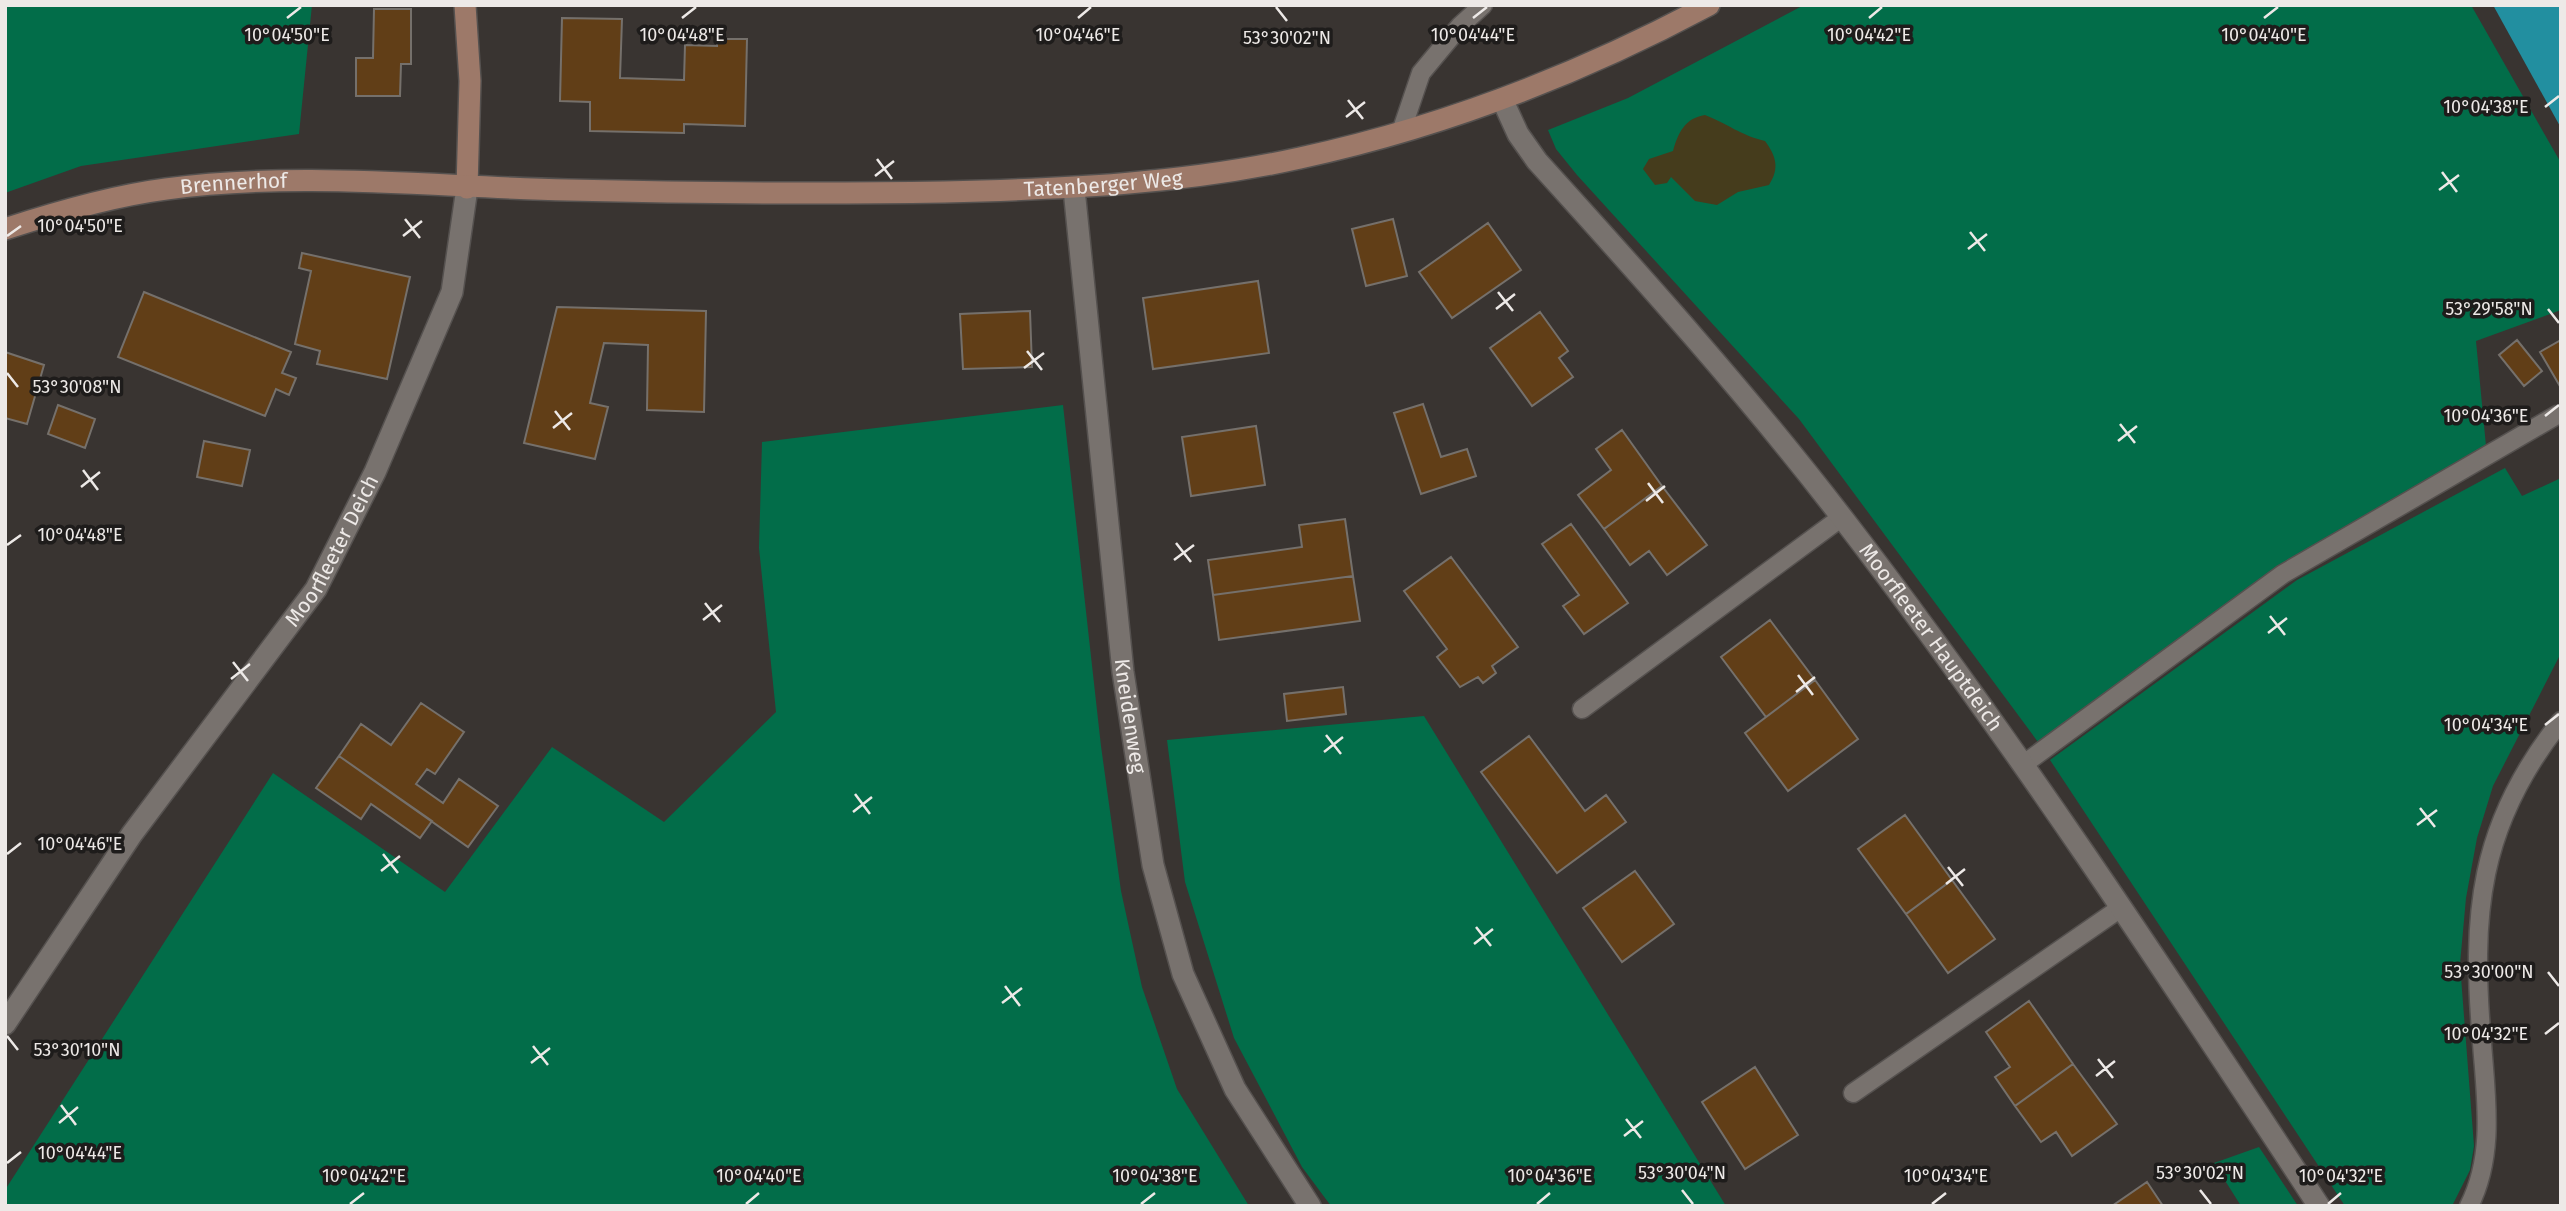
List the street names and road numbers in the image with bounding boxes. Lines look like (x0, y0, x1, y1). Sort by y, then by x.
street label: Tatenberger Weg (1023, 165, 1184, 202)
street label: Brennerhof (179, 168, 289, 200)
street label: Moorfleeter Deich (279, 471, 384, 632)
street label: Moorfleeter Hauptdeich (1853, 538, 2008, 736)
street label: Kneidenweg (1109, 657, 1152, 775)

